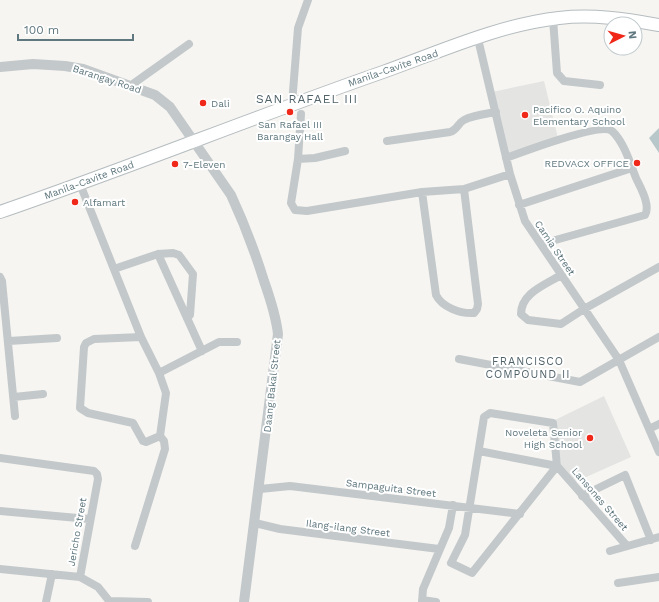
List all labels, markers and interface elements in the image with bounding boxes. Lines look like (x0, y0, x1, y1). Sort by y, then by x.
scale bar (18, 16, 133, 42)
north arrow (603, 16, 643, 56)
text: 100 m (24, 23, 59, 37)
text: N (626, 30, 639, 40)
street label: Manila-Cavite Road (346, 47, 440, 89)
street label: Barangay Road (71, 63, 143, 95)
district label: SAN RAFAEL III (256, 92, 358, 106)
marker: Dali (198, 98, 208, 108)
place label: Dali (211, 98, 230, 109)
place label: Pacifico O. Aquino Elementary School (533, 104, 625, 127)
marker: San Rafael III Barangay Hall (285, 107, 295, 117)
marker: Pacifico O. Aquino Elementary School (520, 110, 530, 120)
place label: San Rafael III Barangay Hall (257, 119, 323, 142)
place label: REDVACX OFFICE (545, 158, 629, 169)
marker: REDVACX OFFICE (632, 158, 642, 168)
street label: Manila-Cavite Road (43, 159, 135, 201)
marker: 7-Eleven (170, 159, 180, 169)
place label: 7-Eleven (183, 159, 225, 170)
marker: Alfamart (70, 197, 80, 207)
place label: Alfamart (83, 197, 126, 208)
street label: Camia Street (533, 219, 578, 278)
street label: Daang Bakal Street (262, 338, 282, 433)
district label: FRANCISCO COMPOUND II (485, 355, 571, 381)
place label: Noveleta Senior High School (505, 427, 582, 450)
marker: Noveleta Senior High School (585, 433, 595, 443)
street label: Lansones Street (570, 465, 631, 533)
street label: Sampaguita Street (345, 477, 437, 499)
street label: Jericho Street (66, 496, 89, 567)
street label: Ilang-ilang Street (305, 517, 391, 539)

